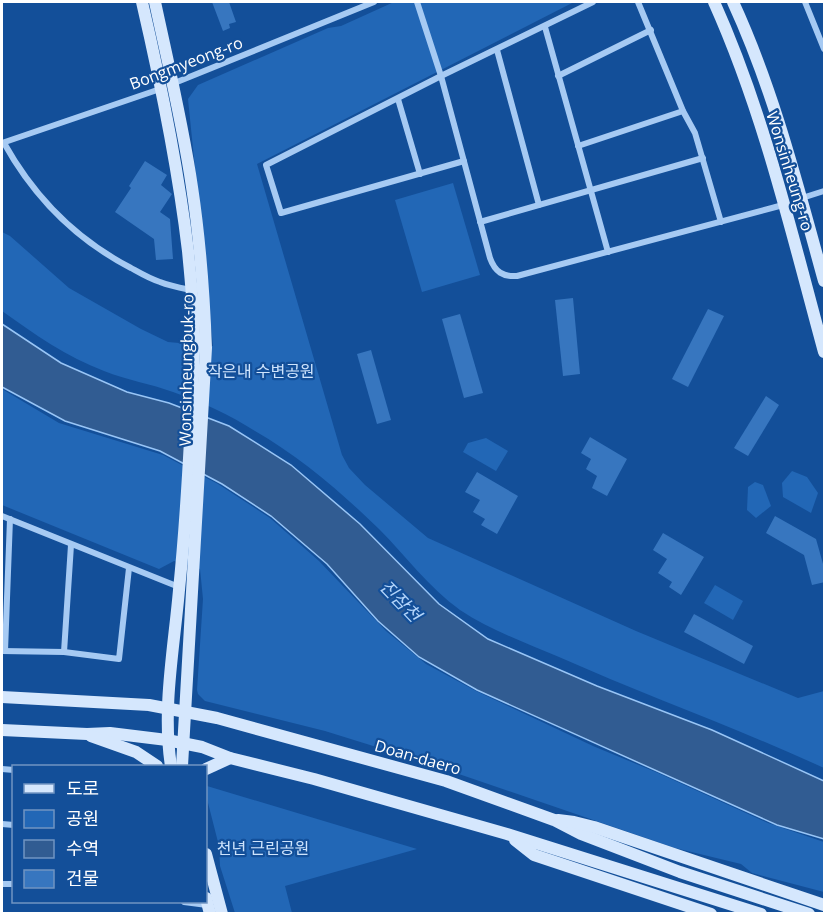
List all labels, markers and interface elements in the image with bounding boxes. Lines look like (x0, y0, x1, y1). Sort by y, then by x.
street label: Bongmyeong-ro (126, 31, 246, 95)
street label: Wonsinheung-ro (761, 108, 819, 234)
street label: Wonsinheungbuk-ro (174, 294, 198, 446)
park label: 작은내 수변공원 (207, 360, 315, 382)
water label: 진잠천 (375, 574, 428, 628)
street label: Doan-daero (372, 734, 464, 780)
legend (12, 765, 207, 903)
text: 도로 (66, 776, 99, 800)
text: 공원 (66, 806, 99, 830)
text: 수역 (66, 836, 99, 860)
park label: 천년 근린공원 (217, 837, 309, 859)
text: 건물 (66, 866, 99, 890)

